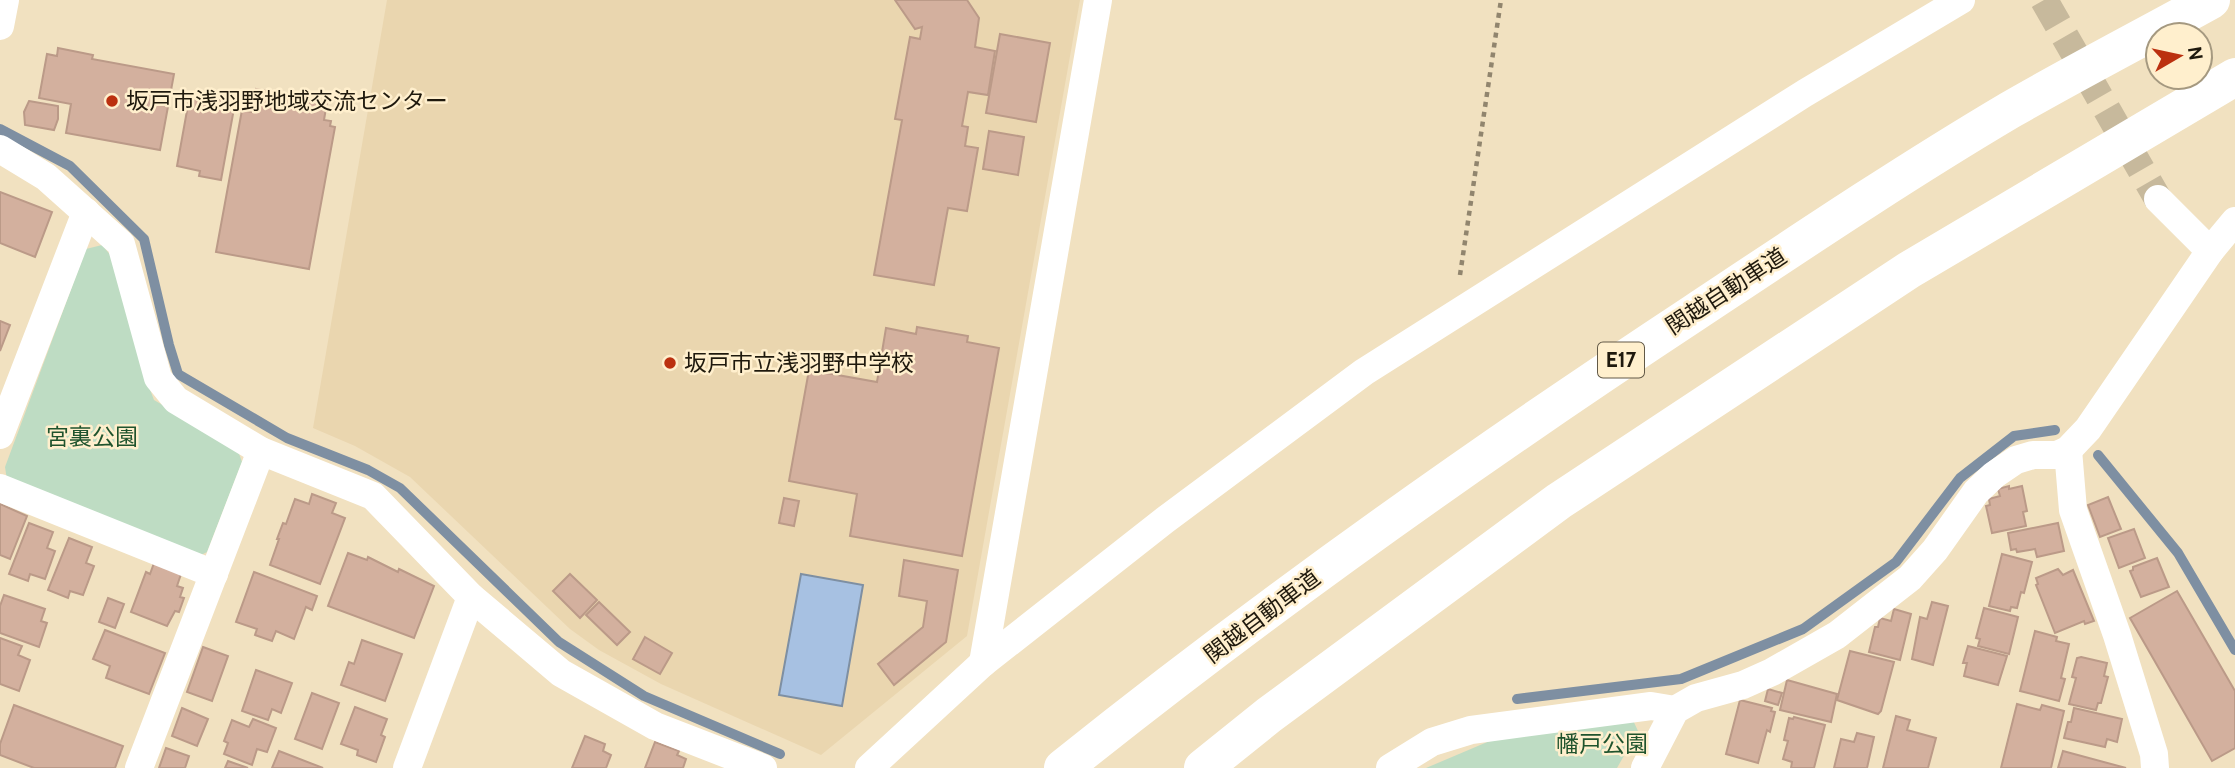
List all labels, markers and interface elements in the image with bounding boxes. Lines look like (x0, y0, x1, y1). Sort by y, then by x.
north arrow (2144, 21, 2214, 91)
text: N (2183, 45, 2208, 62)
place label: 坂戸市浅羽野地域交流センター (126, 87, 448, 115)
marker: 坂戸市浅羽野地域交流センター (104, 93, 120, 109)
street label: 関越自動車道 (1661, 242, 1791, 340)
road number: E17 (1598, 342, 1644, 378)
place label: 坂戸市立浅羽野中学校 (684, 349, 914, 377)
marker: 坂戸市立浅羽野中学校 (662, 355, 678, 371)
park label: 宮裏公園 (46, 423, 138, 451)
street label: 関越自動車道 (1198, 563, 1326, 669)
park label: 幡戸公園 (1556, 730, 1648, 758)

